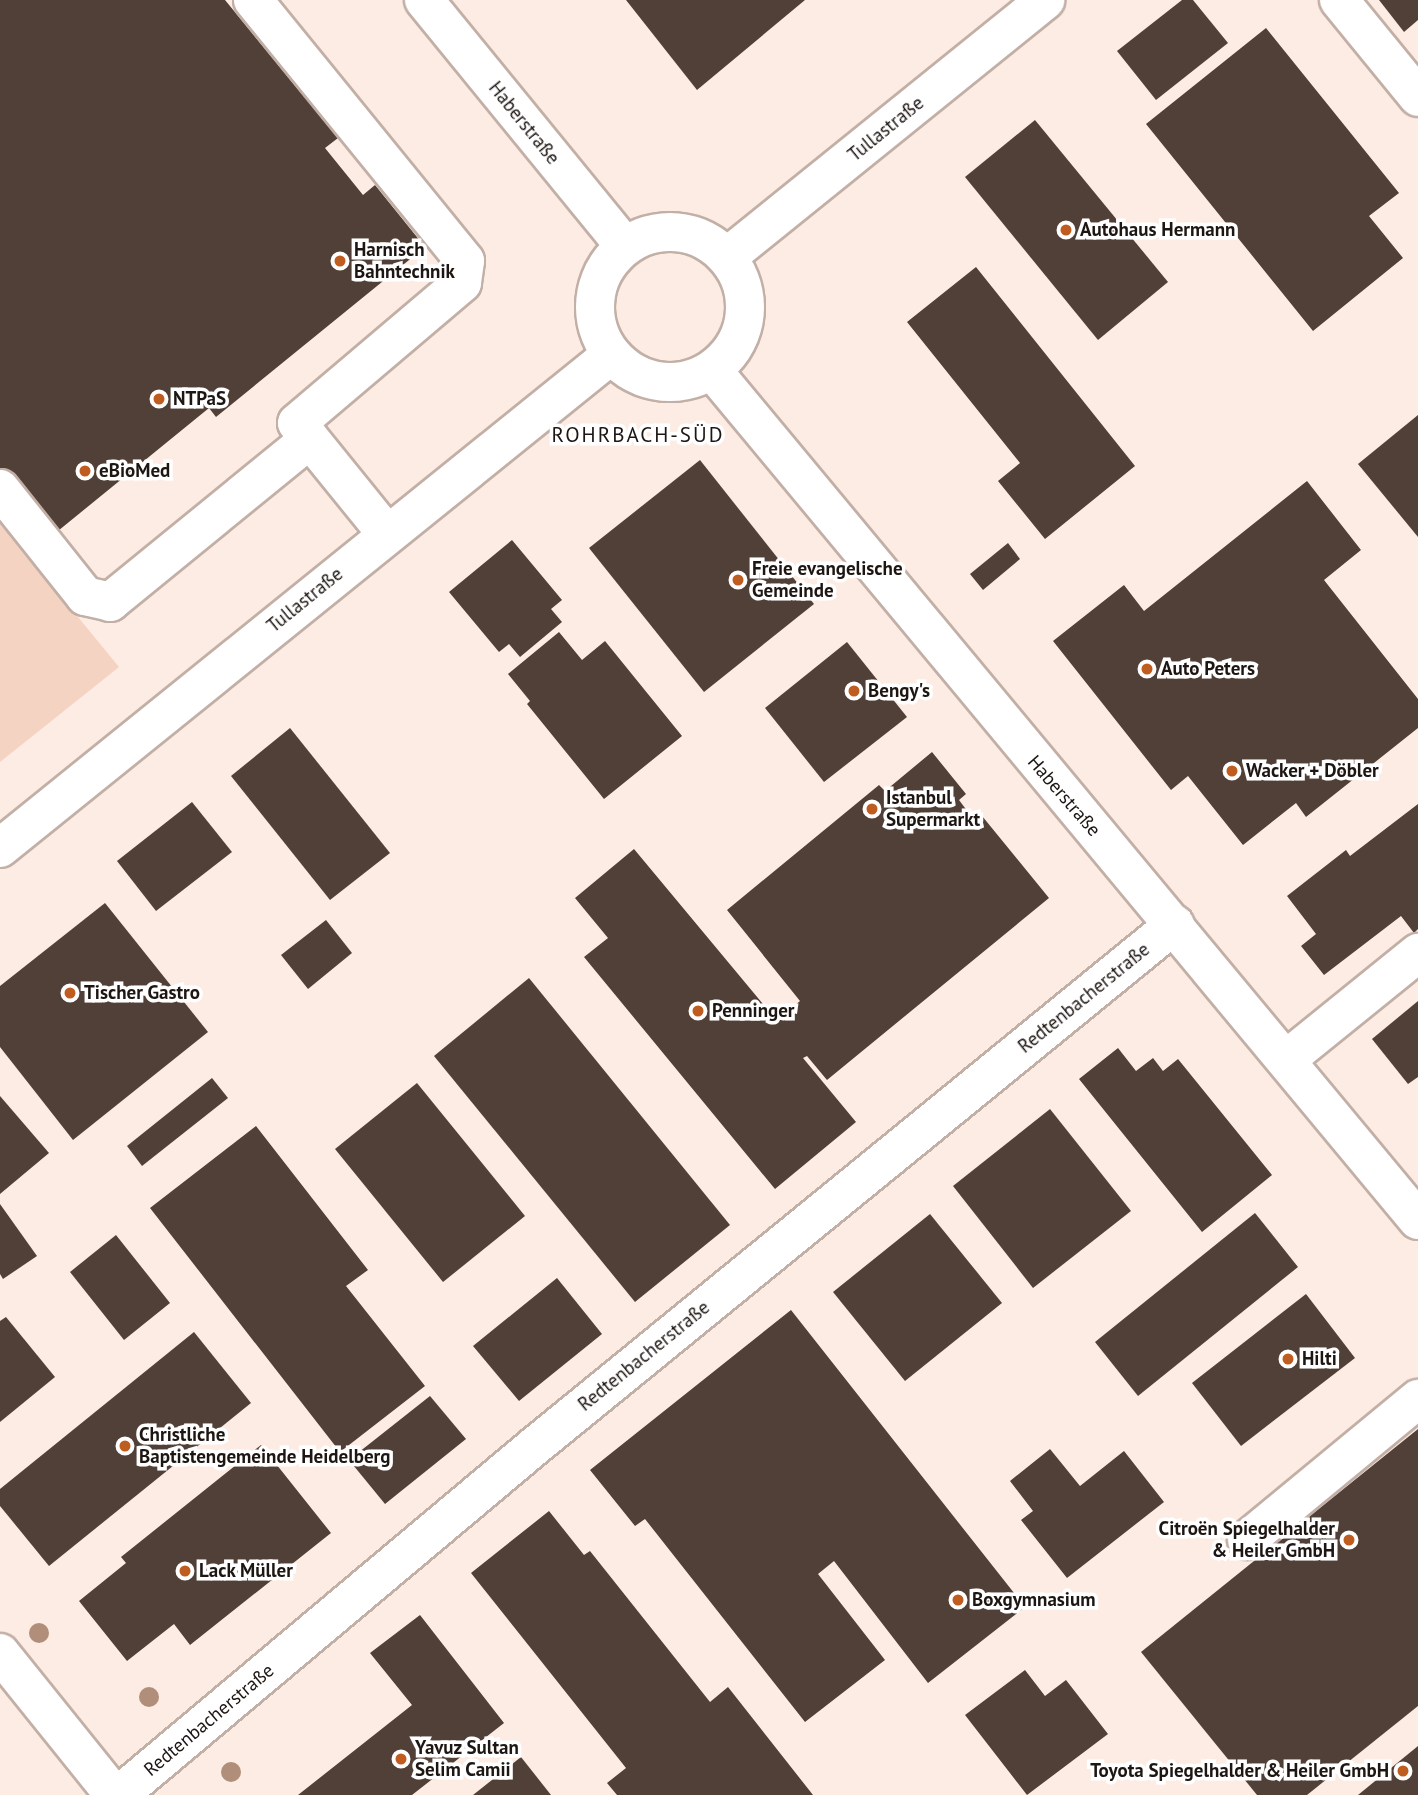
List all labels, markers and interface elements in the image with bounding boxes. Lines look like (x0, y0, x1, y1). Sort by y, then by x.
street label: Haberstraße (484, 77, 564, 169)
street label: Tullastraße (844, 92, 928, 166)
place label: Autohaus Hermann (1080, 219, 1235, 241)
marker: Autohaus Hermann (1058, 222, 1074, 238)
place label: Harnisch Bahntechnik (354, 239, 455, 283)
marker: Harnisch Bahntechnik (332, 253, 348, 269)
place label: NTPaS (173, 388, 226, 410)
marker: NTPaS (151, 391, 167, 407)
district label: ROHRBACH-SÜD (553, 422, 723, 448)
place label: eBioMed (99, 460, 170, 482)
marker: eBioMed (77, 463, 93, 479)
place label: Freie evangelische Gemeinde (752, 558, 903, 602)
street label: Tullastraße (263, 563, 347, 637)
marker: Freie evangelische Gemeinde (730, 572, 746, 588)
place label: Auto Peters (1161, 658, 1255, 680)
marker: Auto Peters (1139, 661, 1155, 677)
place label: Bengy's (868, 680, 930, 702)
marker: Bengy's (846, 683, 862, 699)
street label: Haberstraße (1023, 751, 1105, 841)
place label: Wacker + Döbler (1246, 760, 1379, 782)
marker: Wacker + Döbler (1224, 763, 1240, 779)
place label: Istanbul Supermarkt (886, 787, 980, 831)
marker: Istanbul Supermarkt (864, 801, 880, 817)
street label: Redtenbacherstraße (1014, 938, 1154, 1058)
place label: Tischer Gastro (84, 982, 200, 1004)
marker: Tischer Gastro (62, 985, 78, 1001)
place label: Penninger (712, 1000, 795, 1022)
marker: Penninger (690, 1003, 706, 1019)
street label: Redtenbacherstraße (574, 1296, 714, 1416)
place label: Hilti (1302, 1348, 1337, 1370)
marker: Hilti (1280, 1351, 1296, 1367)
place label: Christliche Baptistengemeinde Heidelberg (139, 1424, 390, 1468)
marker: Christliche Baptistengemeinde Heidelberg (117, 1438, 133, 1454)
place label: Citroën Spiegelhalder & Heiler GmbH (1159, 1518, 1335, 1562)
marker: Citroën Spiegelhalder & Heiler GmbH (1341, 1532, 1357, 1548)
place label: Lack Müller (199, 1560, 293, 1582)
marker: Lack Müller (177, 1563, 193, 1579)
place label: Boxgymnasium (972, 1589, 1095, 1611)
marker: Boxgymnasium (950, 1592, 966, 1608)
street label: Redtenbacherstraße (139, 1659, 279, 1781)
place label: Yavuz Sultan Selim Camii (415, 1737, 519, 1781)
marker: Yavuz Sultan Selim Camii (393, 1751, 409, 1767)
place label: Toyota Spiegelhalder & Heiler GmbH (1090, 1760, 1389, 1782)
marker: Toyota Spiegelhalder & Heiler GmbH (1395, 1763, 1411, 1779)

